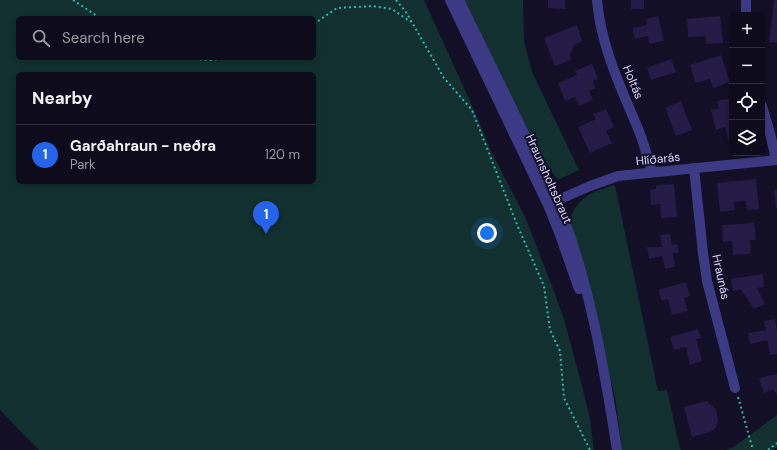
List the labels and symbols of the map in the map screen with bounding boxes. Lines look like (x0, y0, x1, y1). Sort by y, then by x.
street label: Holtás (619, 63, 647, 101)
street label: Hraunsholtsbraut (522, 132, 576, 227)
street label: Hlíðarás (635, 149, 681, 169)
pin: 1 (253, 201, 279, 234)
your location (477, 223, 497, 243)
street label: Hraunás (708, 253, 734, 301)

